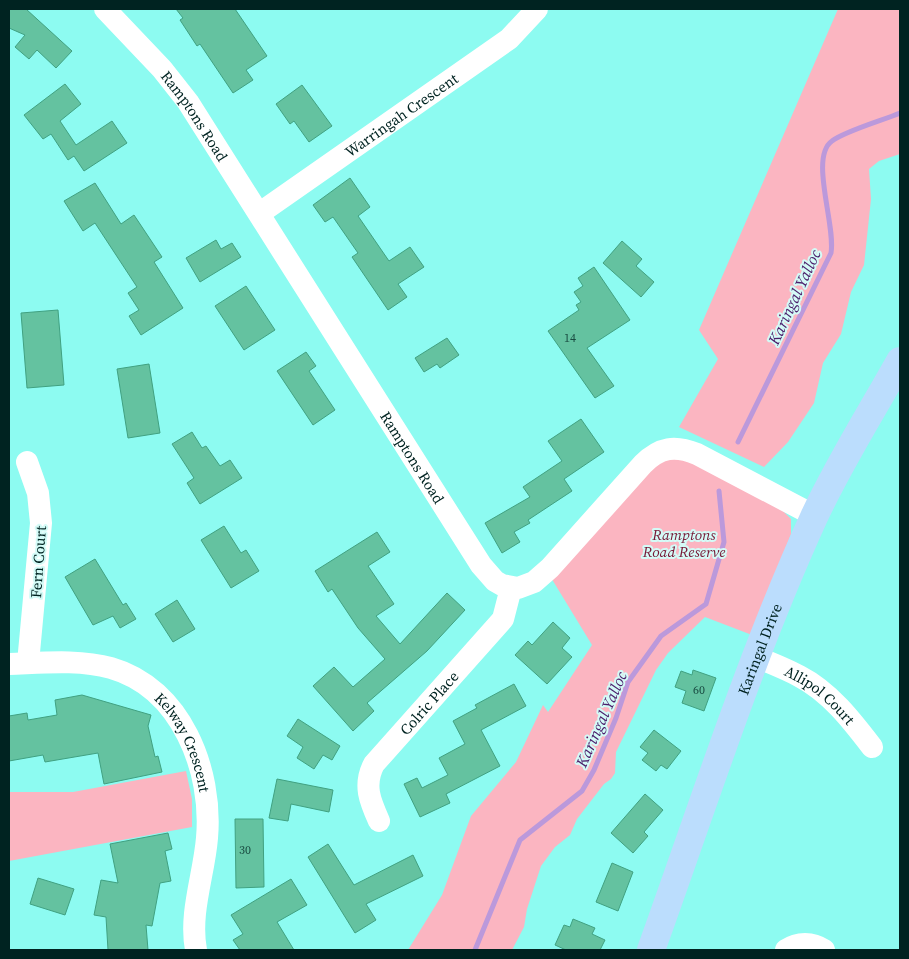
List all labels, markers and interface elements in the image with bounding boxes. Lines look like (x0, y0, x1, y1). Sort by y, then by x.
street label: Ramptons Road (157, 66, 233, 165)
street label: Warringah Crescent (340, 68, 462, 161)
water label: Karingal Yalloc (762, 245, 826, 349)
house number: 14 (564, 330, 576, 346)
street label: Ramptons Road (376, 407, 450, 508)
park label: Ramptons Road Reserve (642, 524, 725, 562)
street label: Fern Court (25, 525, 51, 599)
street label: Karingal Drive (732, 600, 787, 698)
street label: Allipol Court (781, 660, 860, 729)
street label: Colric Place (394, 666, 463, 739)
water label: Karingal Yalloc (570, 667, 632, 771)
house number: 60 (693, 682, 705, 698)
street label: Kelway Crescent (150, 687, 216, 794)
house number: 30 (239, 842, 251, 858)

